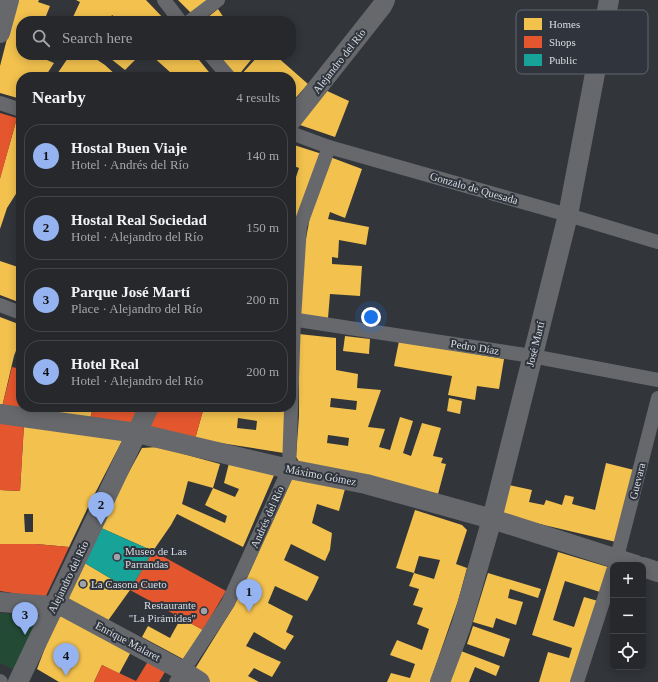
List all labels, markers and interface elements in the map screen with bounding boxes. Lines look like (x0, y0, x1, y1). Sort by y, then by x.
legend (516, 10, 648, 74)
search box (16, 16, 296, 60)
text: Homes (549, 18, 580, 30)
street label: Alejandro del Río (310, 26, 368, 96)
icon: search (30, 27, 52, 49)
text: Search here (62, 30, 132, 46)
text: Shops (549, 36, 576, 48)
text: Public (549, 54, 577, 66)
text: Nearby (32, 88, 86, 107)
text: 4 results (236, 90, 280, 105)
text: Hostal Buen Viaje (71, 140, 187, 156)
text: 1 (43, 148, 49, 163)
text: 140 m (246, 148, 279, 163)
text: Hotel · Andrés del Río (71, 157, 189, 172)
street label: Gonzalo de Quesada (429, 170, 520, 206)
text: Hostal Real Sociedad (71, 212, 207, 228)
text: 2 (43, 220, 49, 235)
text: 150 m (246, 220, 279, 235)
text: Hotel · Alejandro del Río (71, 229, 203, 244)
text: Parque José Martí (71, 284, 190, 300)
text: 3 (43, 292, 49, 307)
text: 200 m (246, 292, 279, 307)
text: Place · Alejandro del Río (71, 301, 202, 316)
your location (361, 307, 381, 327)
street label: José Martí (524, 320, 546, 368)
street label: Pedro Díaz (450, 337, 500, 357)
text: Hotel Real (71, 356, 139, 372)
text: 4 (43, 364, 49, 379)
text: 200 m (246, 364, 279, 379)
text: Hotel · Alejandro del Río (71, 373, 203, 388)
street label: Guevara (627, 461, 647, 501)
street label: Máximo Gómez (285, 462, 357, 488)
street label: Andrés del Río (248, 484, 286, 550)
pin: 2 (88, 492, 114, 525)
street label: Alejandro del Río (45, 539, 91, 615)
place label: Museo de Las Parrandas (125, 545, 187, 570)
marker: Museo de Las Parrandas (112, 552, 122, 562)
map controls (610, 562, 646, 670)
button: + (610, 562, 646, 598)
place label: La Casona Cueto (91, 578, 167, 590)
marker: La Casona Cueto (78, 579, 88, 589)
pin: 1 (236, 579, 262, 612)
button: − (610, 598, 646, 634)
place label: Restaurante "La Pirámides" (129, 599, 196, 624)
pin: 3 (12, 602, 38, 635)
marker: Restaurante "La Pirámides" (199, 606, 209, 616)
street label: Enrique Malaret (93, 619, 163, 663)
button: locate (610, 634, 646, 670)
pin: 4 (53, 643, 79, 676)

